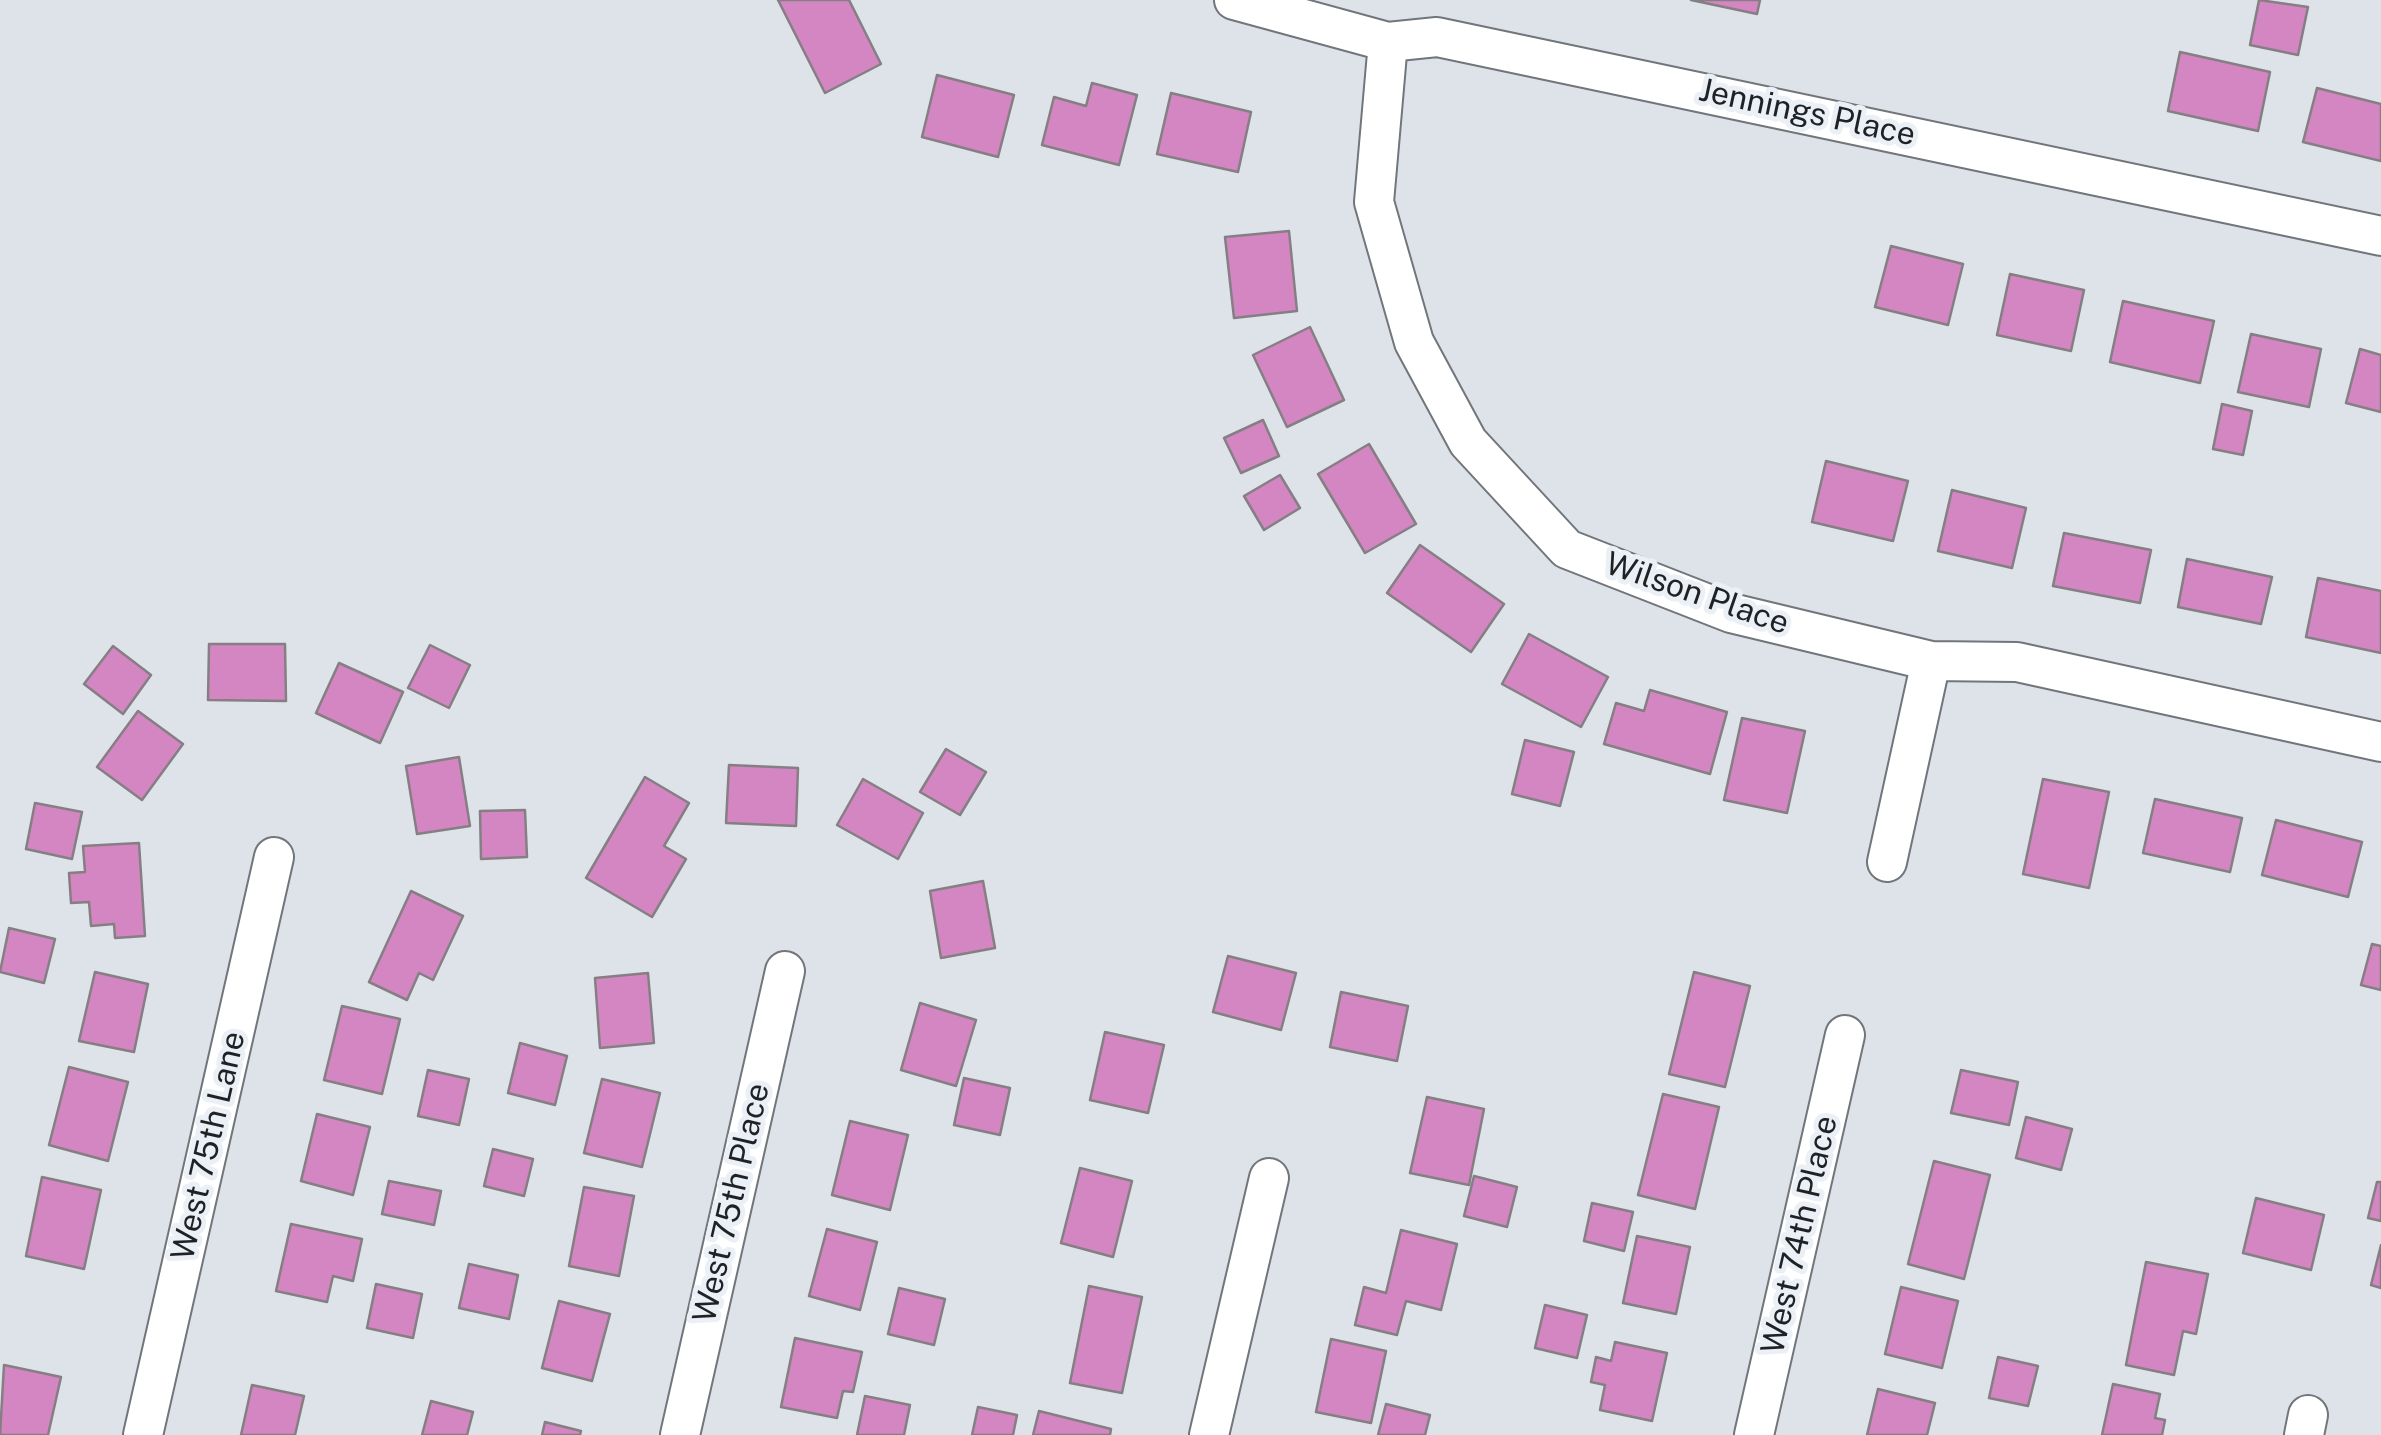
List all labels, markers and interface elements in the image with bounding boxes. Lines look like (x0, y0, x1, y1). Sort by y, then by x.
street label: Jennings Place (1695, 71, 1919, 155)
street label: Wilson Place (1600, 545, 1794, 643)
street label: West 75th Lane (164, 1028, 254, 1264)
street label: West 75th Place (686, 1080, 778, 1326)
street label: West 74th Place (1754, 1112, 1846, 1358)

